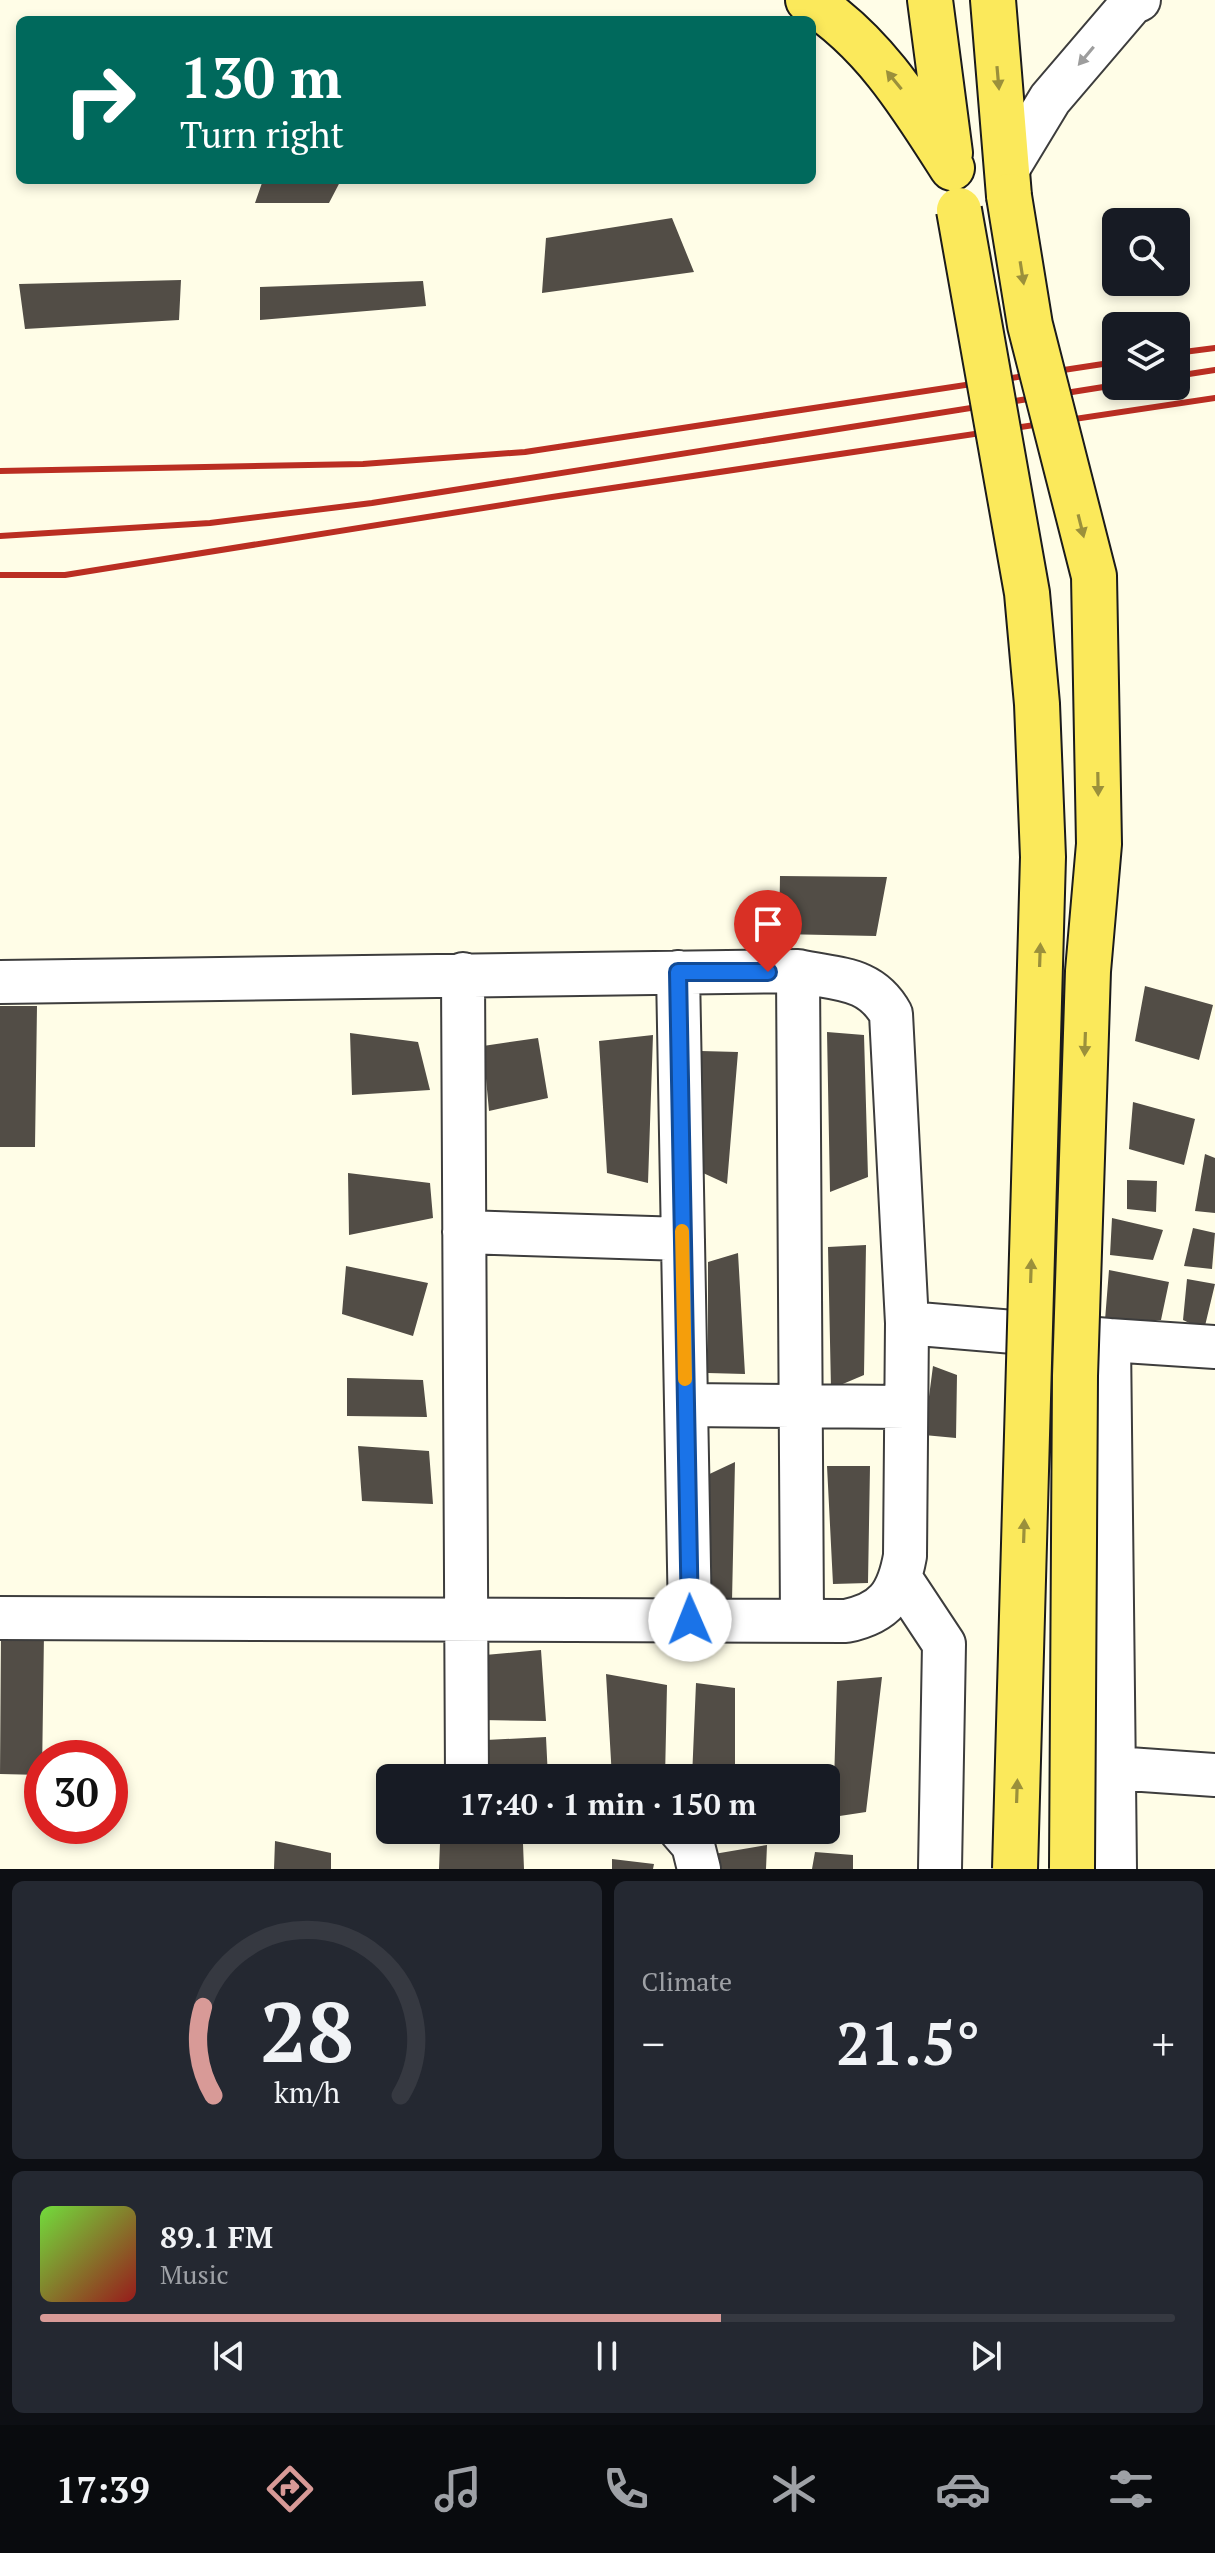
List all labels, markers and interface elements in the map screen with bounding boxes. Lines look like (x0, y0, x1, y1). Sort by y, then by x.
text: 130 m (180, 40, 342, 114)
one-way arrow (1078, 46, 1095, 66)
icon: right (48, 48, 152, 152)
one-way arrow (992, 66, 1005, 91)
one-way arrow (886, 71, 903, 91)
text: Turn right (180, 111, 344, 158)
map controls (1102, 208, 1190, 400)
button: search (1102, 208, 1190, 296)
one-way arrow (1016, 261, 1029, 286)
button: layers (1102, 312, 1190, 400)
one-way arrow (1076, 514, 1088, 539)
one-way arrow (1092, 772, 1104, 797)
pin (734, 890, 802, 972)
icon: arrive (746, 902, 790, 946)
one-way arrow (1034, 942, 1046, 967)
one-way arrow (1079, 1032, 1092, 1057)
one-way arrow (1025, 1258, 1038, 1283)
one-way arrow (1018, 1518, 1031, 1543)
position arrow (648, 1578, 732, 1662)
speed limit sign: 30 (24, 1740, 128, 1844)
one-way arrow (1011, 1778, 1024, 1803)
text: 17:40 · 1 min · 150 m (460, 1784, 756, 1824)
text: Climate (642, 1964, 732, 1998)
text: 28 (260, 1976, 354, 2086)
text: 21.5° (836, 2003, 980, 2082)
text: − (642, 2014, 665, 2073)
text: + (1152, 2014, 1175, 2073)
text: km/h (274, 2073, 340, 2111)
text: 89.1 FM (160, 2217, 273, 2257)
text: Music (160, 2257, 229, 2291)
icon: previous (207, 2334, 251, 2378)
icon: pause (585, 2334, 629, 2378)
icon: next (964, 2334, 1008, 2378)
icon: directions (262, 2461, 318, 2517)
icon: music (430, 2461, 486, 2517)
icon: phone (598, 2461, 654, 2517)
icon: climate (766, 2461, 822, 2517)
icon: car (935, 2461, 991, 2517)
icon: filters (1103, 2461, 1159, 2517)
text: 17:39 (56, 2466, 150, 2513)

